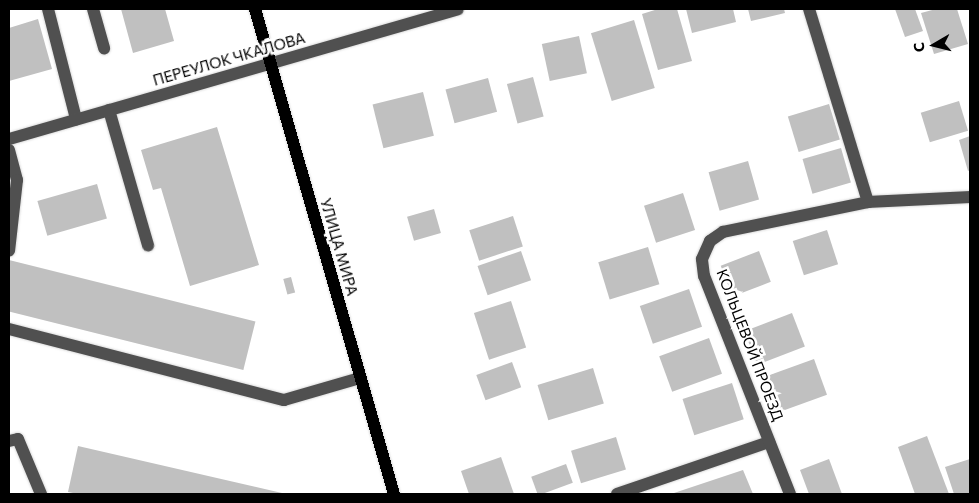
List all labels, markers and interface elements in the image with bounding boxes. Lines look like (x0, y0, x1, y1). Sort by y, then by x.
north arrow (909, 20, 959, 70)
street label: ПЕРЕУЛОК ЧКАЛОВА (151, 29, 307, 89)
text: С (910, 41, 928, 53)
street label: УЛИЦА МИРА (316, 196, 362, 298)
street label: КОЛЬЦЕВОЙ ПРОЕЗД (713, 267, 787, 423)

